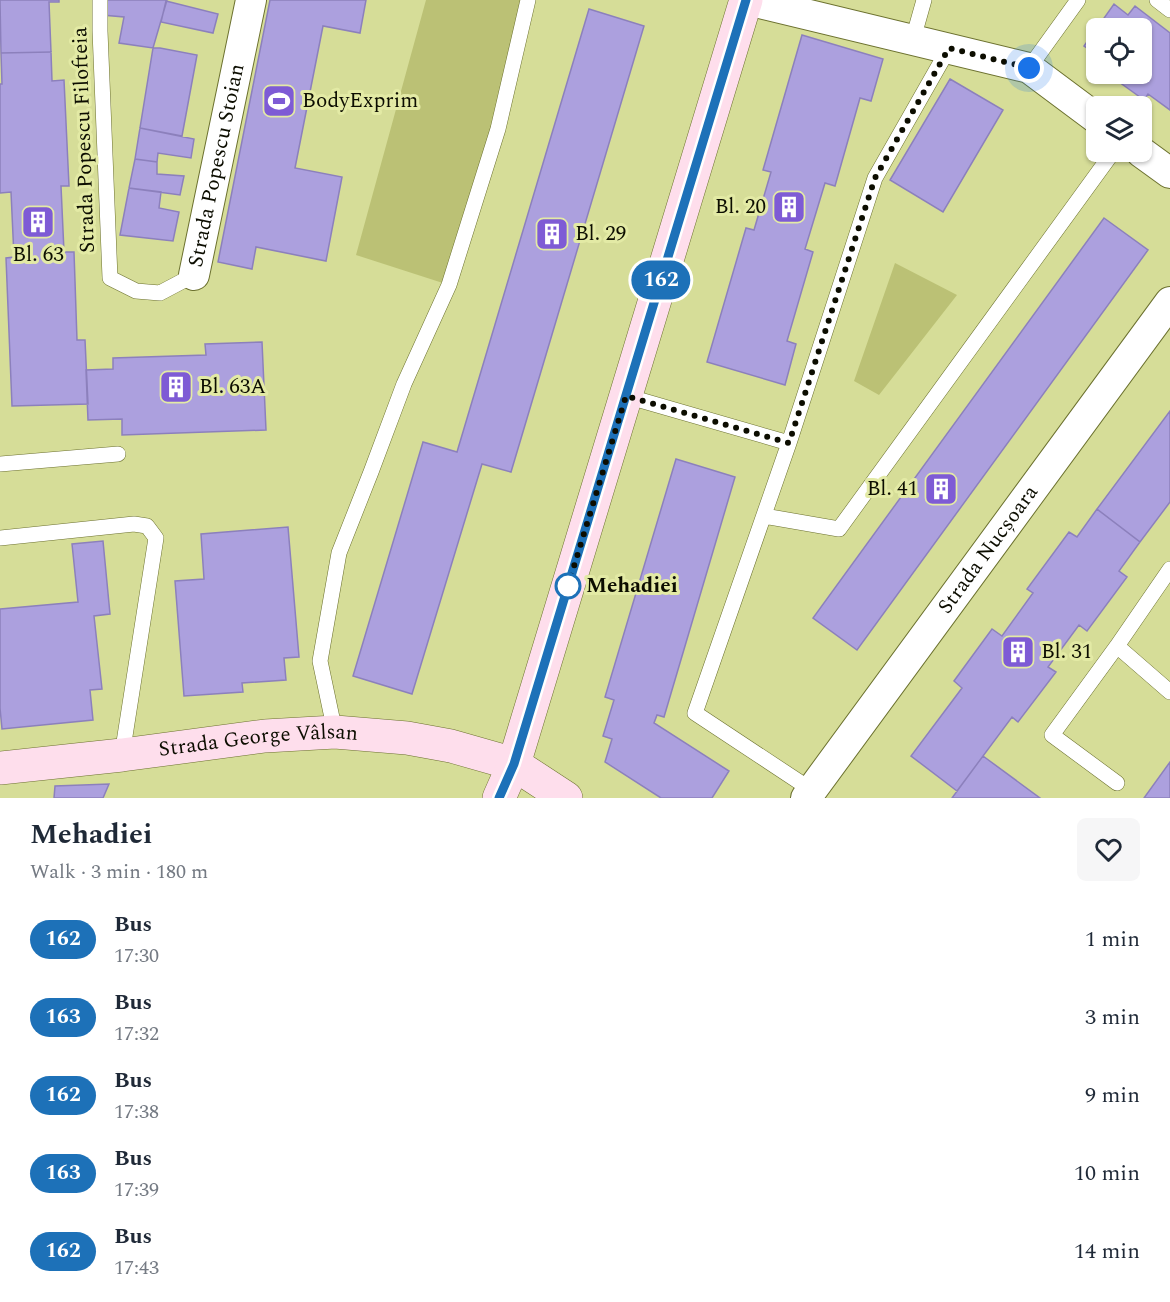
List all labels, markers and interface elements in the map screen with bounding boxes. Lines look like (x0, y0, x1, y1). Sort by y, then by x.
map controls (1086, 18, 1152, 162)
button: locate (1086, 18, 1152, 84)
street label: Strada Popescu Filofteia (64, 26, 104, 254)
your location (1014, 53, 1044, 83)
street label: Strada Popescu Stoian (180, 61, 253, 270)
sports icon: BodyExprim (261, 83, 297, 119)
place label: BodyExprim (302, 85, 418, 117)
button: layers (1086, 96, 1152, 162)
building icon: Bl. 20 (771, 189, 807, 225)
place label: Bl. 20 (715, 191, 766, 223)
building icon: Bl. 63 (20, 204, 56, 240)
building icon: Bl. 29 (534, 216, 570, 252)
place label: Bl. 29 (575, 218, 626, 250)
place label: Bl. 63 (12, 239, 64, 271)
line badge: 162 (626, 260, 696, 300)
text: 162 (643, 264, 679, 296)
building icon: Bl. 63A (158, 369, 194, 405)
place label: Bl. 63A (199, 371, 266, 403)
building icon: Bl. 41 (923, 471, 959, 507)
place label: Bl. 41 (867, 473, 918, 505)
street label: Strada Nucșoara (930, 478, 1047, 621)
place label: Mehadiei (586, 570, 678, 602)
marker: Mehadiei (555, 573, 581, 599)
building icon: Bl. 31 (1000, 634, 1036, 670)
place label: Bl. 31 (1041, 636, 1092, 668)
street label: Strada George Vâlsan (157, 716, 359, 766)
text: Mehadiei (30, 813, 152, 856)
button: heart (1077, 818, 1140, 881)
text: Walk · 3 min · 180 m (30, 857, 208, 887)
text: Bus (114, 908, 152, 941)
text: 162 (45, 923, 81, 955)
text: 1 min (1085, 923, 1140, 956)
text: 17:30 (114, 941, 159, 971)
text: Bus (114, 986, 152, 1019)
text: 163 (45, 1001, 81, 1033)
text: 3 min (1085, 1001, 1140, 1034)
text: 17:32 (114, 1019, 159, 1049)
text: Bus (114, 1064, 152, 1097)
text: 162 (45, 1079, 81, 1111)
text: 9 min (1085, 1079, 1140, 1112)
text: 17:38 (114, 1097, 159, 1127)
text: Bus (114, 1142, 152, 1175)
text: 163 (45, 1157, 81, 1189)
text: 10 min (1074, 1157, 1140, 1190)
text: 17:39 (114, 1175, 159, 1205)
text: Bus (114, 1220, 152, 1253)
text: 162 (45, 1235, 81, 1267)
text: 14 min (1074, 1235, 1140, 1268)
text: 17:43 (114, 1253, 159, 1283)

